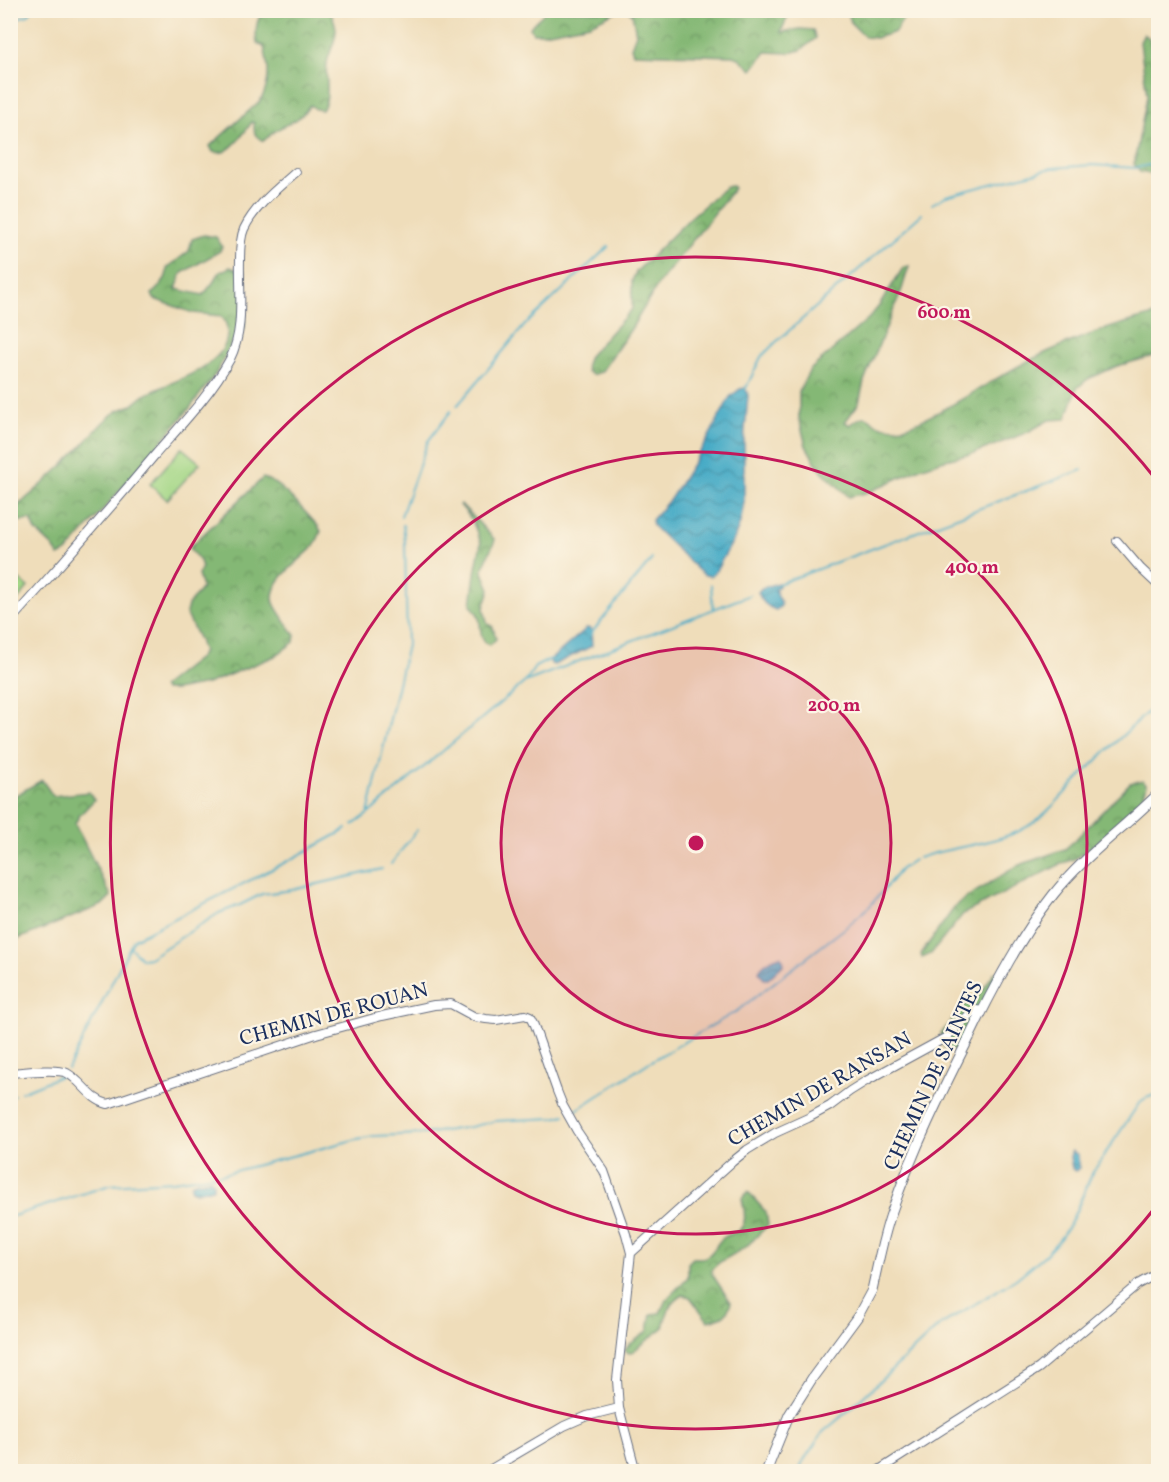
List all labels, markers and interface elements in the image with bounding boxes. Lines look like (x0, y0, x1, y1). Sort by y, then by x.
text: 600 m (917, 301, 971, 326)
text: 400 m (945, 556, 999, 581)
text: 200 m (808, 694, 860, 719)
centre of rings (686, 833, 706, 853)
street label: CHEMIN DE ROUAN (236, 976, 432, 1054)
street label: CHEMIN DE SAINTES (877, 976, 991, 1176)
street label: CHEMIN DE RANSAN (723, 1026, 917, 1154)

